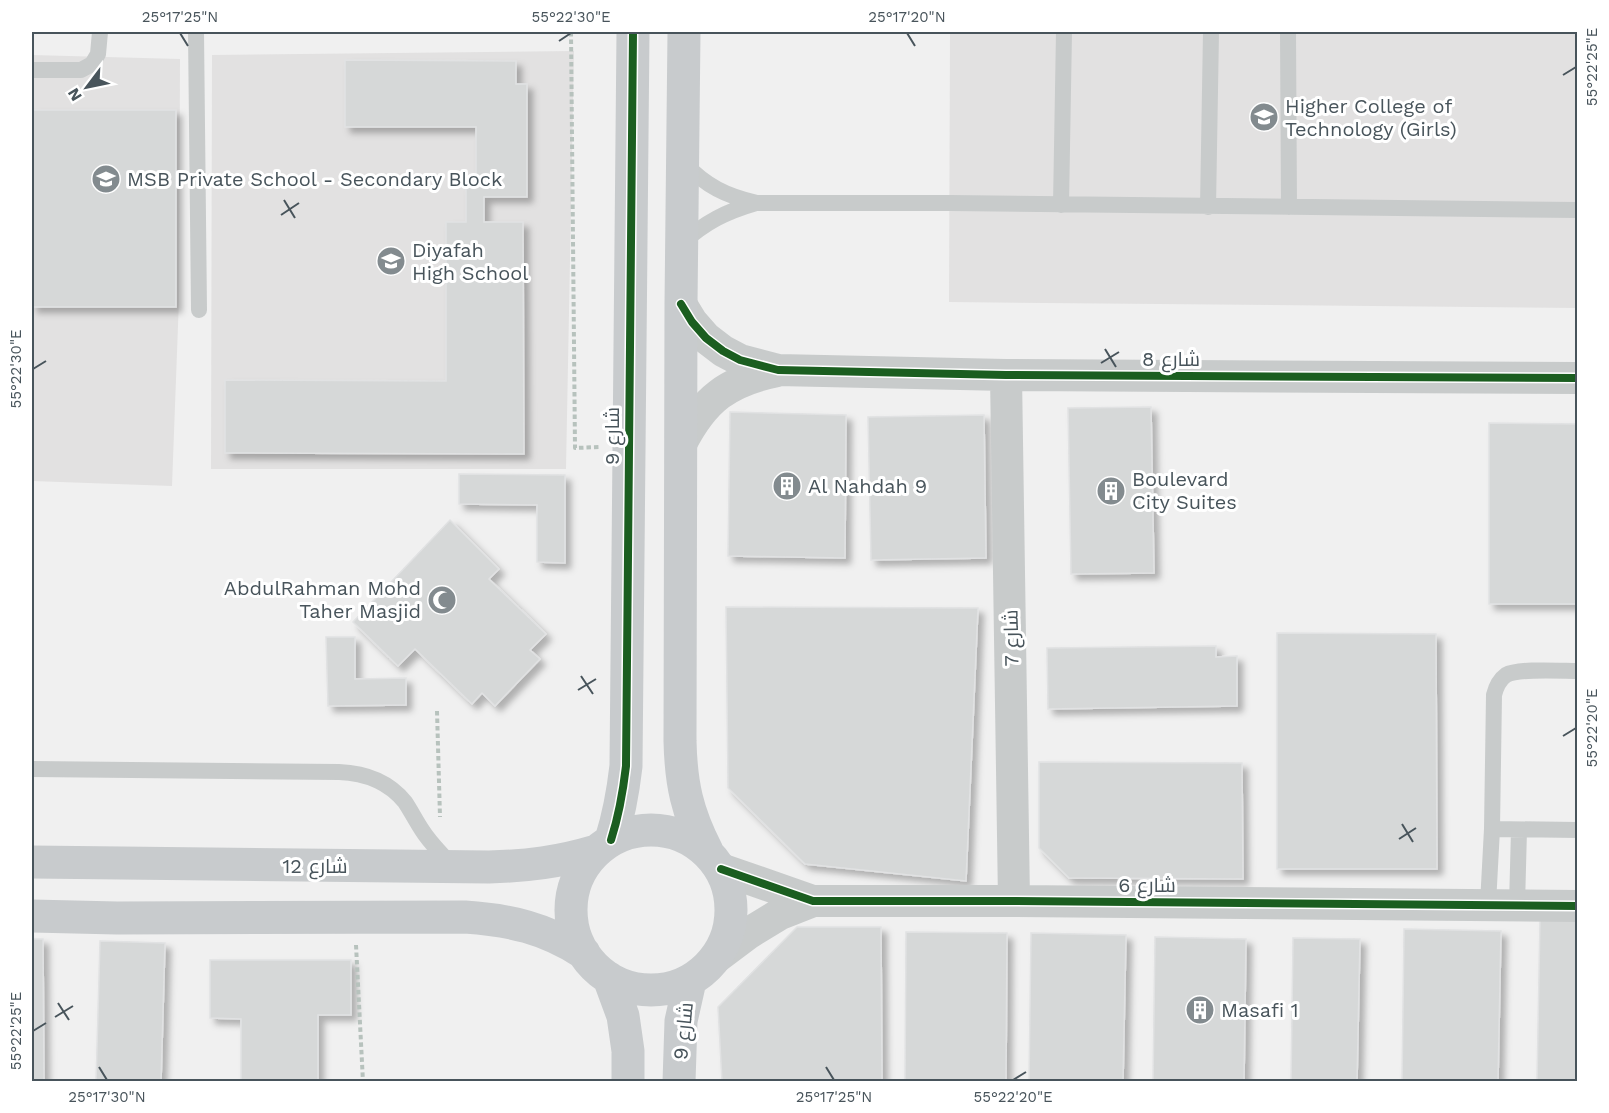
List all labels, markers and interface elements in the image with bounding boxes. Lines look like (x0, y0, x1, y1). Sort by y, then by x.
text: 25°17'25"N (142, 8, 218, 26)
text: 55°22'30"E (531, 8, 611, 26)
text: 25°17'20"N (868, 8, 946, 26)
text: 55°22'25"E (1583, 28, 1601, 106)
north arrow (57, 57, 117, 117)
text: N (64, 85, 86, 105)
place label: Higher College of Technology (Girls) (1285, 94, 1457, 141)
school or university icon: Higher College of Technology (Girls) (1248, 101, 1280, 133)
school or university icon: MSB Private School - Secondary Block (90, 163, 122, 195)
place label: MSB Private School - Secondary Block (127, 167, 502, 191)
place label: Diyafah High School (412, 238, 528, 285)
school or university icon: Diyafah High School (375, 245, 407, 277)
text: 55°22'30"E (7, 329, 25, 409)
street label: شارع 8 (1142, 347, 1200, 373)
street label: شارع 9 (600, 407, 626, 465)
place label: Boulevard City Suites (1132, 467, 1237, 514)
building icon: Al Nahdah 9 (771, 470, 803, 502)
place label: Al Nahdah 9 (808, 474, 927, 498)
building icon: Boulevard City Suites (1095, 475, 1127, 507)
place label: AbdulRahman Mohd Taher Masjid (224, 576, 421, 623)
mosque icon: AbdulRahman Mohd Taher Masjid (426, 584, 458, 616)
street label: شارع 7 (999, 609, 1025, 667)
text: 55°22'20"E (1583, 688, 1601, 768)
street label: شارع 12 (282, 854, 348, 880)
street label: شارع 6 (1118, 873, 1176, 899)
text: 55°22'25"E (7, 992, 25, 1070)
building icon: Masafi 1 (1184, 994, 1216, 1026)
place label: Masafi 1 (1221, 998, 1298, 1022)
street label: شارع 9 (668, 1001, 700, 1061)
text: 25°17'30"N (68, 1088, 146, 1106)
text: 25°17'25"N (796, 1088, 872, 1106)
text: 55°22'20"E (973, 1088, 1053, 1106)

